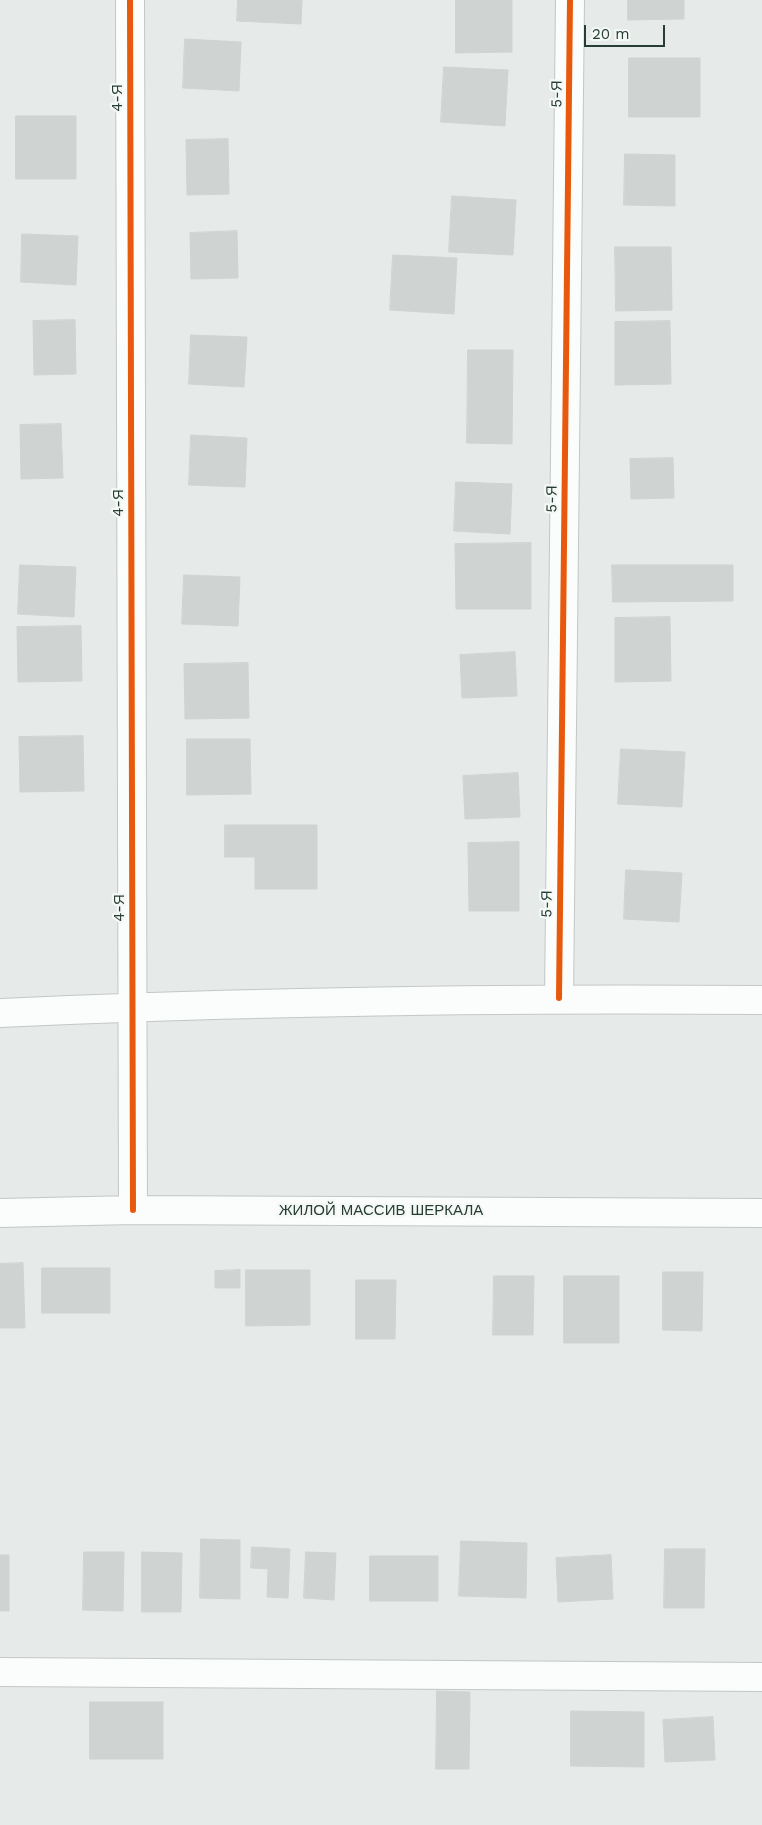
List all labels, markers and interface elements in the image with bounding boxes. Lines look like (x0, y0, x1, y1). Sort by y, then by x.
scale bar (587, 15, 668, 47)
text: 20 m (592, 25, 630, 43)
street label: 5-Я (548, 80, 566, 108)
street label: 4-Я (109, 84, 127, 112)
street label: 5-Я (543, 485, 561, 513)
street label: 4-Я (110, 489, 128, 517)
street label: 5-Я (538, 890, 556, 918)
street label: 4-Я (111, 894, 129, 922)
street label: ЖИЛОЙ МАССИВ ШЕРКАЛА (279, 1202, 483, 1220)

